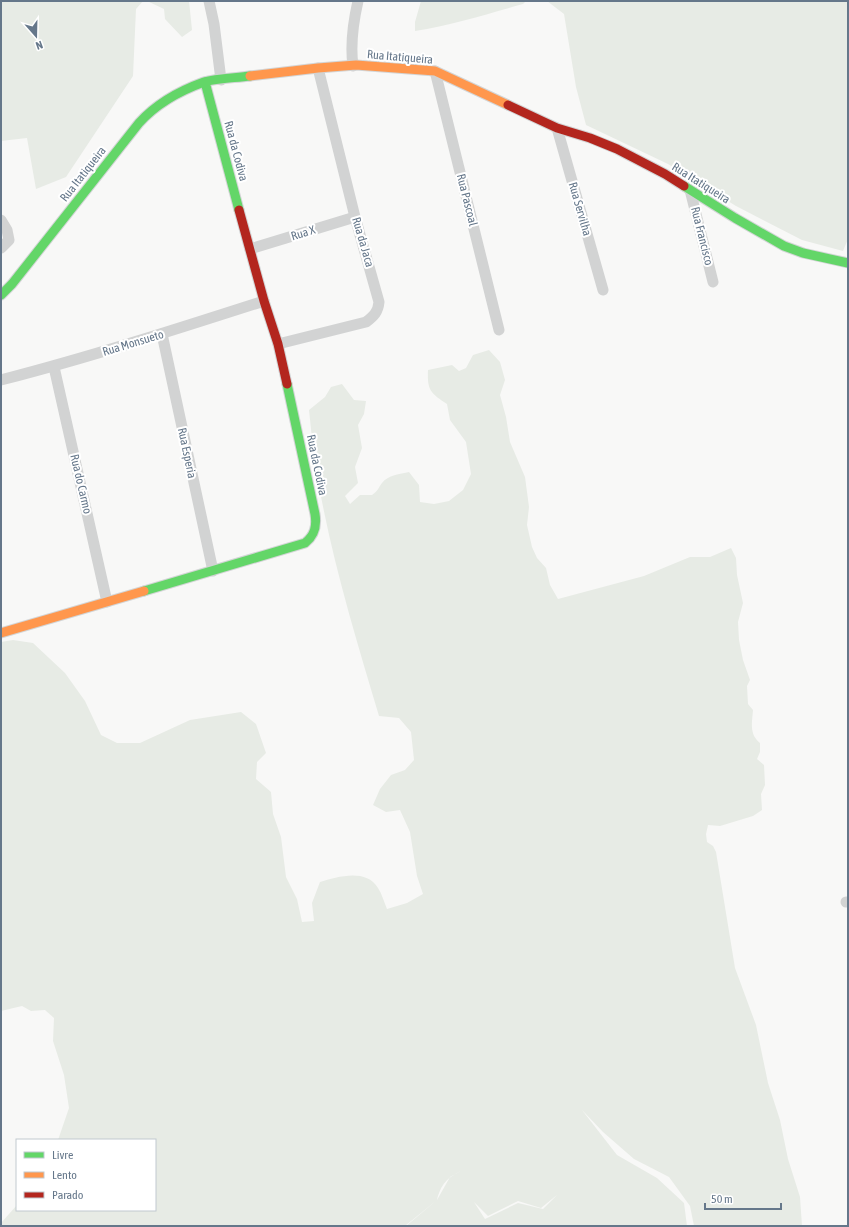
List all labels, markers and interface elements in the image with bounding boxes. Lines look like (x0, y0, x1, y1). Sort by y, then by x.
north arrow (16, 16, 56, 56)
text: N (34, 39, 45, 52)
street label: Rua Itatiqueira (367, 47, 433, 67)
street label: Rua da Codiva (221, 119, 251, 183)
street label: Rua Itatiqueira (57, 144, 109, 204)
street label: Rua Itatiqueira (669, 160, 733, 206)
street label: Rua Pascoal (454, 172, 480, 228)
street label: Rua Servilha (566, 180, 594, 238)
street label: Rua Francisco (688, 205, 716, 267)
street label: Rua da Jaca (349, 215, 377, 269)
street label: Rua X (289, 223, 317, 243)
street label: Rua Monsueto (101, 327, 165, 359)
street label: Rua Esperia (175, 426, 199, 480)
street label: Rua da Codiva (304, 433, 330, 497)
street label: Rua do Carmo (67, 453, 95, 516)
legend (16, 1139, 156, 1211)
text: Livre (52, 1148, 73, 1162)
text: Lento (52, 1168, 77, 1182)
scale bar (705, 1185, 781, 1211)
text: Parado (52, 1188, 84, 1202)
text: 50 m (711, 1192, 733, 1206)

